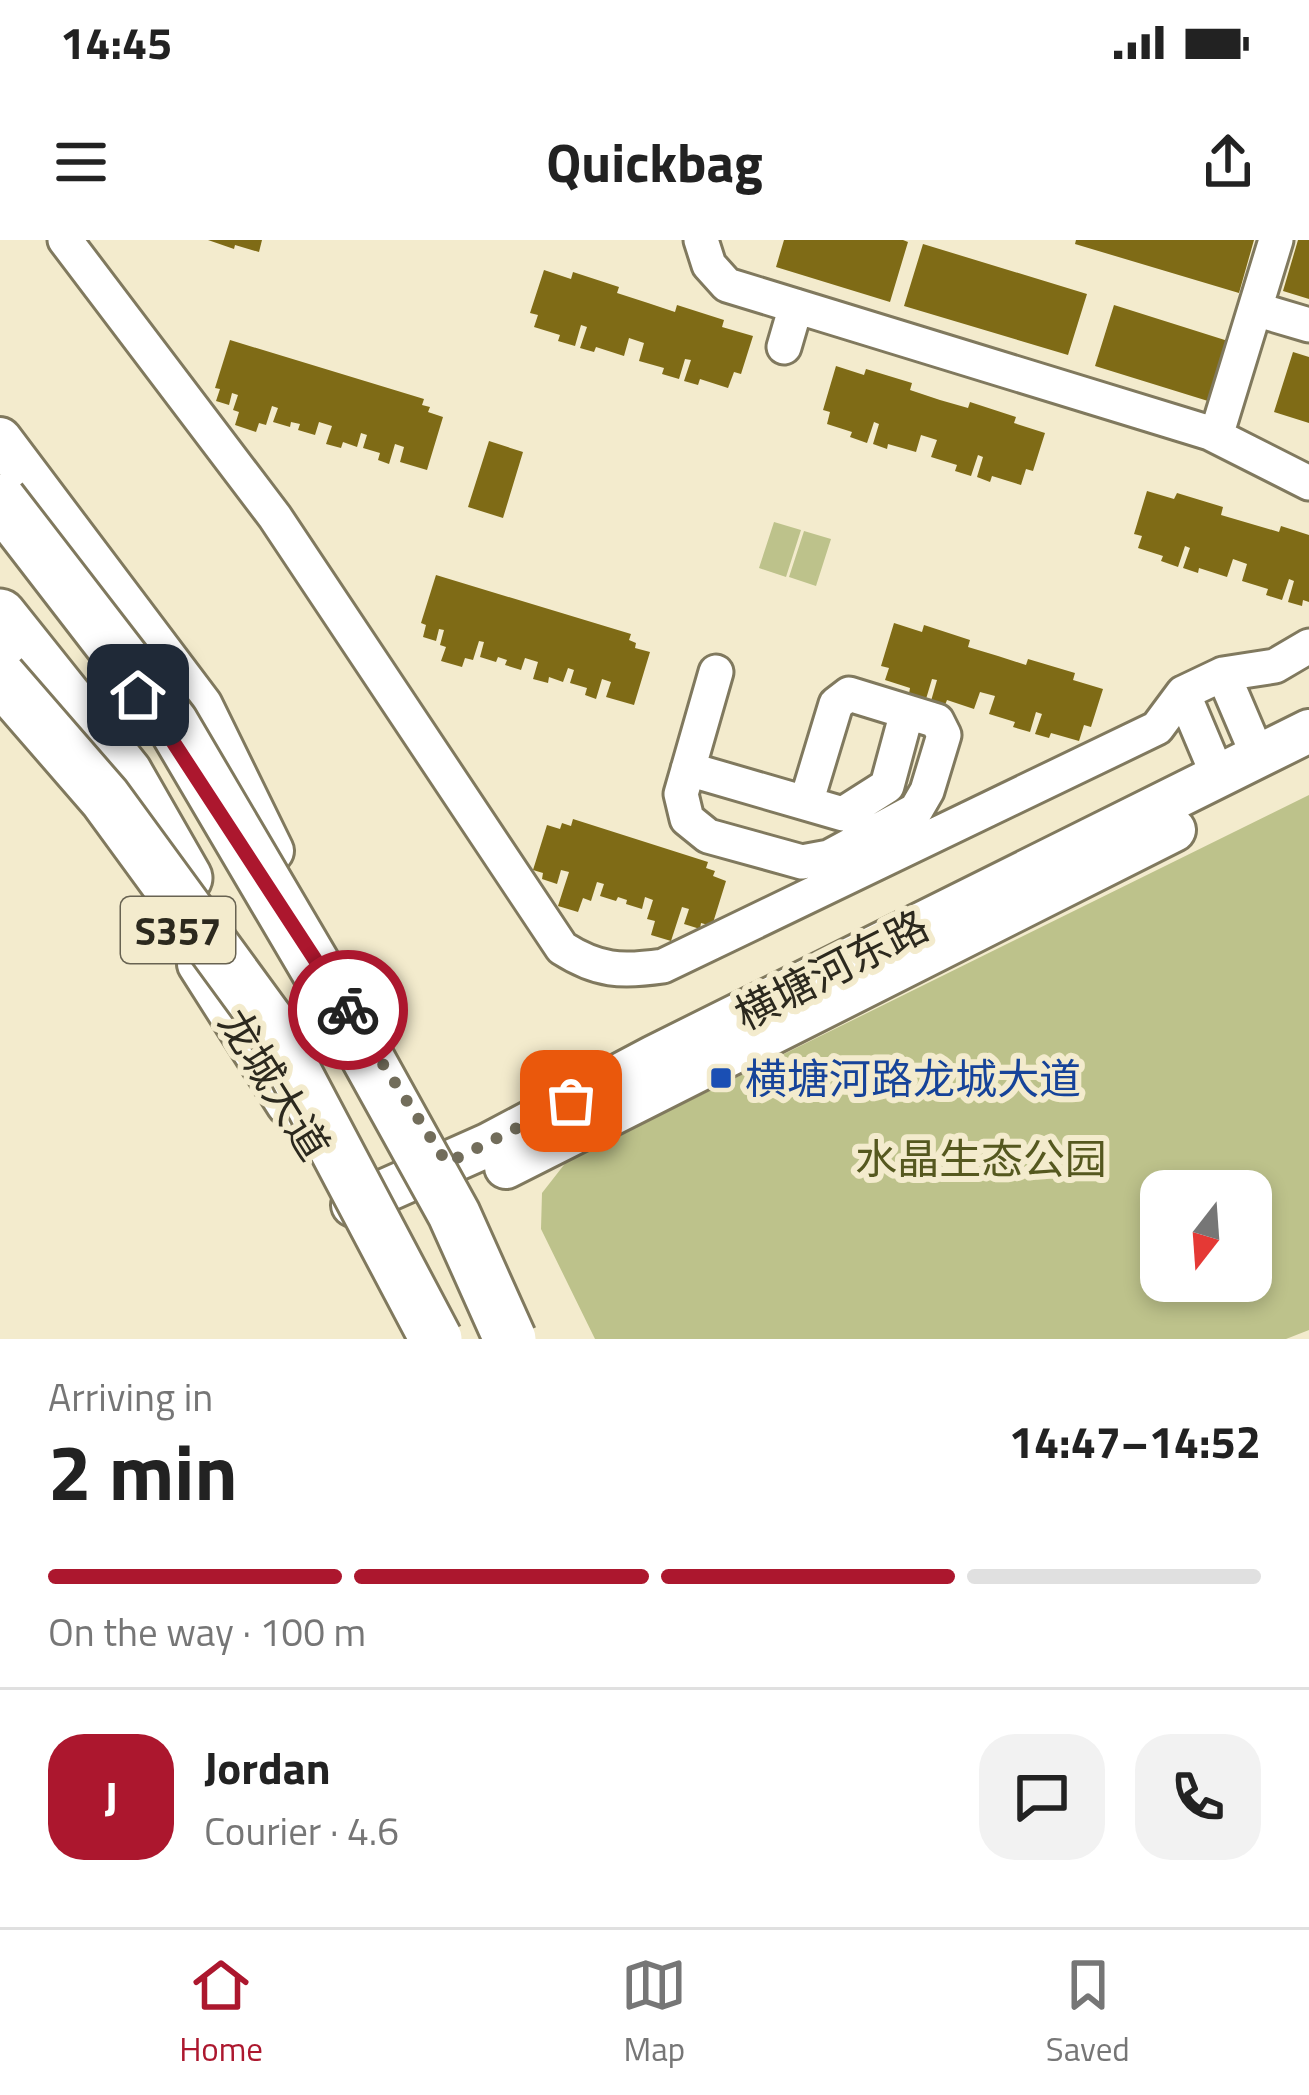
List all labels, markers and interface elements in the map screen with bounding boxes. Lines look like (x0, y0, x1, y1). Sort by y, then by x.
text: 14:45 (60, 8, 172, 76)
text: Quickbag (546, 121, 763, 203)
icon: menu (48, 129, 114, 195)
icon: share (1195, 129, 1261, 195)
pin (87, 644, 189, 746)
icon: home (105, 662, 171, 728)
street label: 横塘河东路 (723, 893, 939, 1045)
road number: S357 (121, 897, 235, 963)
courier (288, 950, 408, 1070)
icon: bike (315, 977, 381, 1043)
street label: 龙城大道 (203, 996, 347, 1172)
place label: 横塘河路龙城大道 (745, 1046, 1081, 1110)
pin (520, 1050, 622, 1152)
marker: 横塘河路龙城大道 (708, 1065, 734, 1091)
icon: bag (538, 1068, 604, 1134)
park label: 水晶生态公园 (855, 1126, 1107, 1190)
north arrow (1140, 1170, 1272, 1302)
map controls (1140, 1170, 1272, 1302)
text: Arriving in (48, 1367, 213, 1426)
text: 14:47–14:52 (1009, 1407, 1261, 1475)
text: 2 min (48, 1412, 238, 1530)
text: On the way · 100 m (48, 1602, 366, 1661)
text: Jordan (204, 1733, 331, 1801)
button: chat (979, 1734, 1105, 1860)
button: phone (1135, 1734, 1261, 1860)
text: J (104, 1763, 118, 1831)
text: Courier · 4.6 (204, 1801, 399, 1860)
tab: Home (179, 1952, 263, 2074)
tab: Map (621, 1952, 687, 2074)
tab: Saved (1046, 1952, 1130, 2074)

